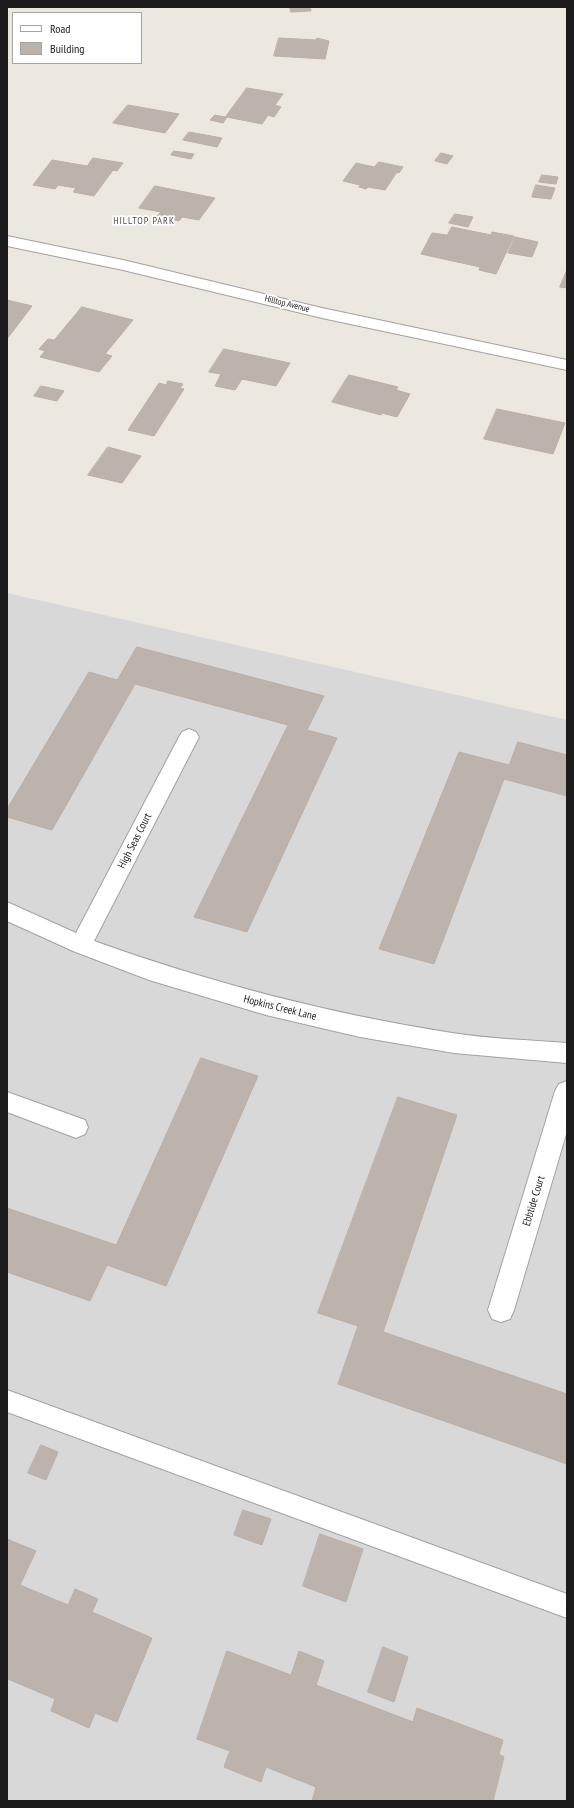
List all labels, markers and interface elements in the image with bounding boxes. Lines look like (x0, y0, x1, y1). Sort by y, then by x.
legend (12, 12, 142, 64)
text: Road (50, 21, 70, 36)
text: Building (50, 41, 85, 56)
district label: HILLTOP PARK (113, 215, 175, 227)
street label: Hilltop Avenue (263, 293, 311, 315)
street label: High Seas Court (115, 811, 155, 871)
street label: Hopkins Creek Lane (242, 993, 318, 1023)
street label: Ebbtide Court (520, 1174, 548, 1228)

